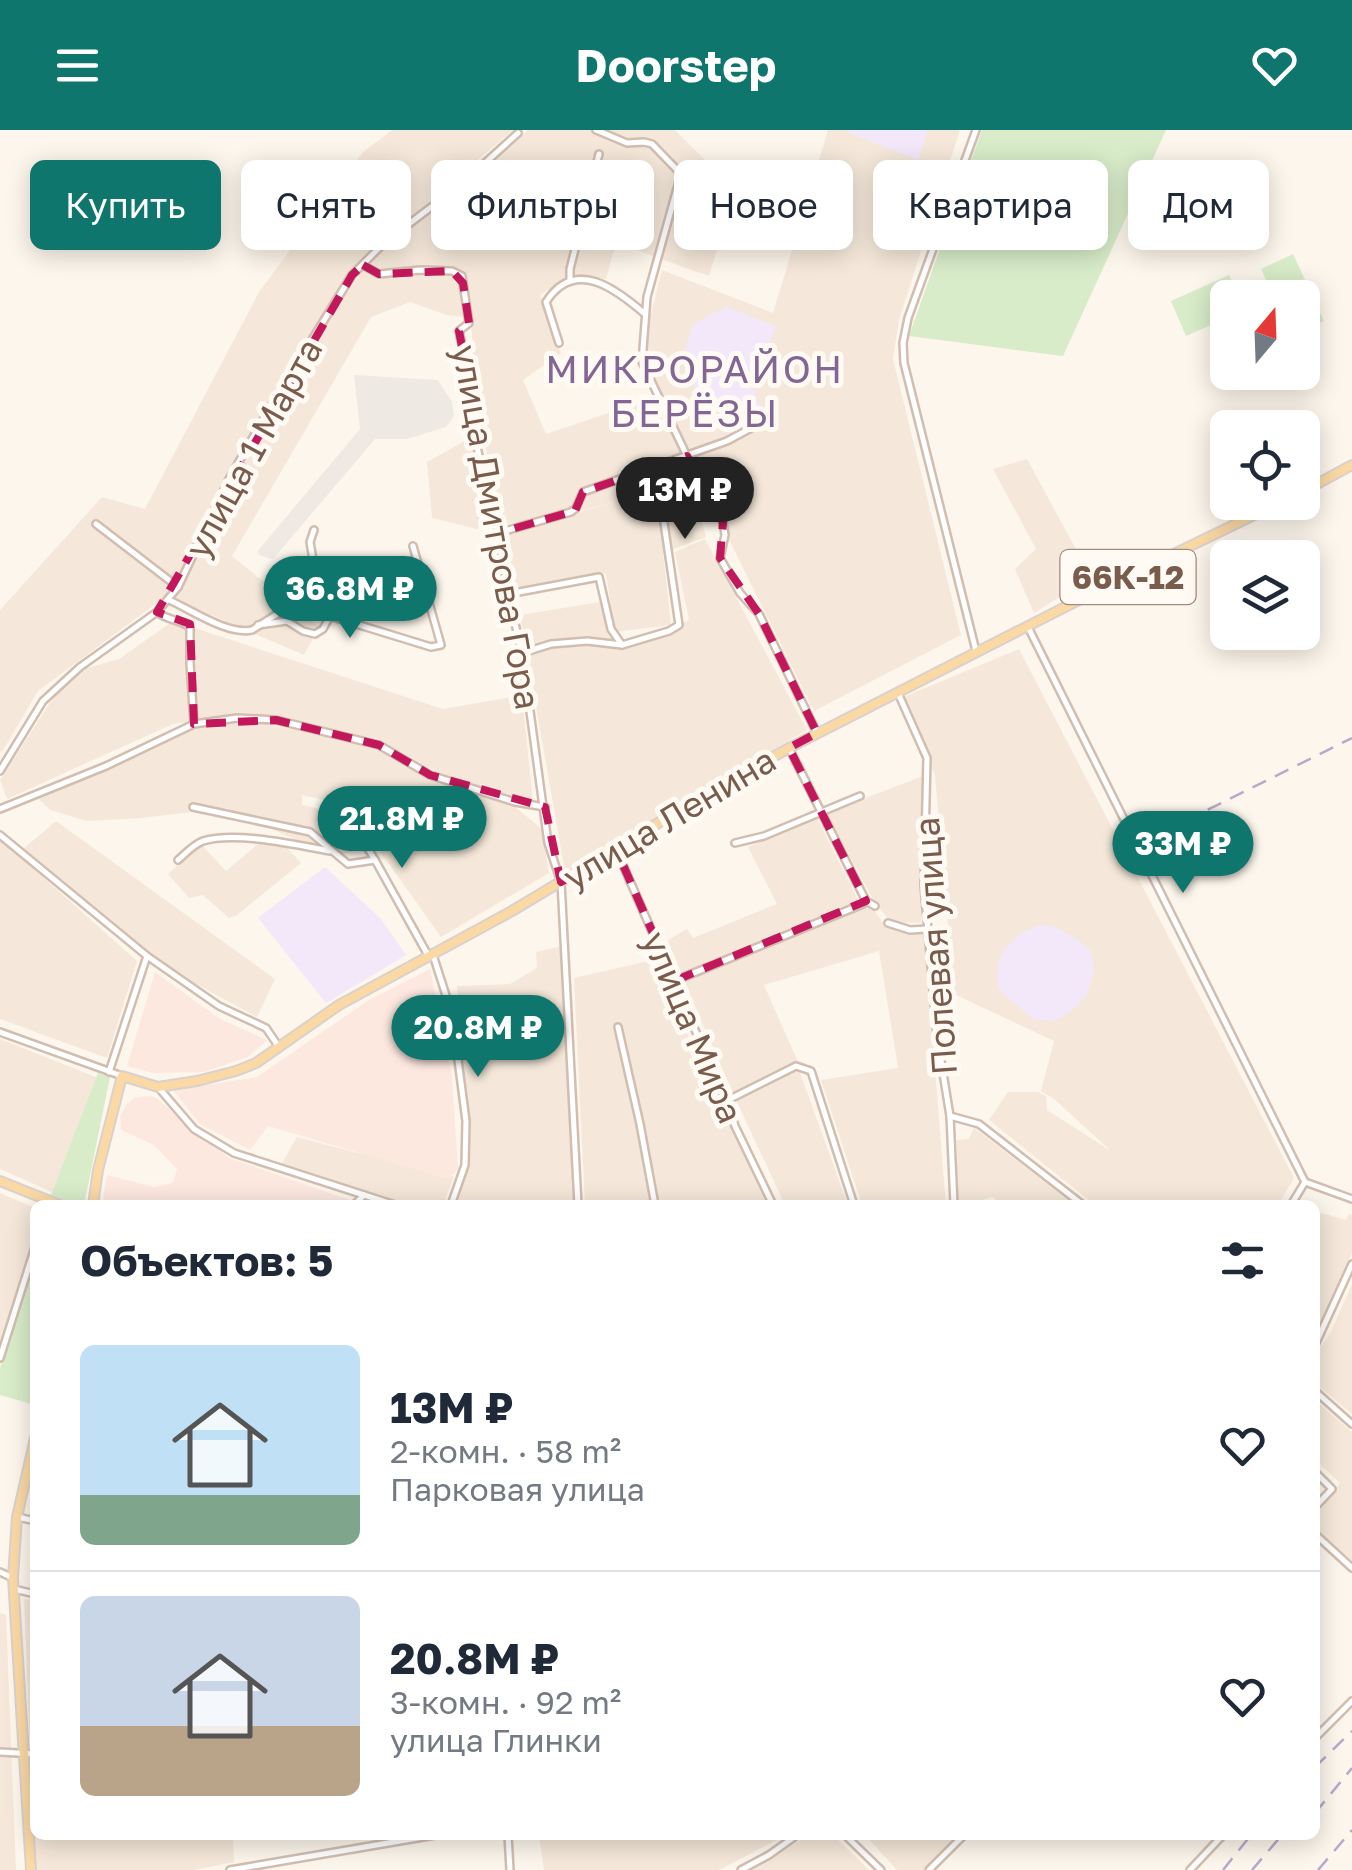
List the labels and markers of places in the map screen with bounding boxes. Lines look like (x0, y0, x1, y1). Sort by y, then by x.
pin: 13M ₽ (615, 457, 755, 542)
pin: 36.8M ₽ (258, 556, 442, 641)
pin: 21.8M ₽ (310, 786, 494, 871)
pin: 33M ₽ (1113, 811, 1253, 896)
pin: 20.8M ₽ (386, 995, 570, 1080)

